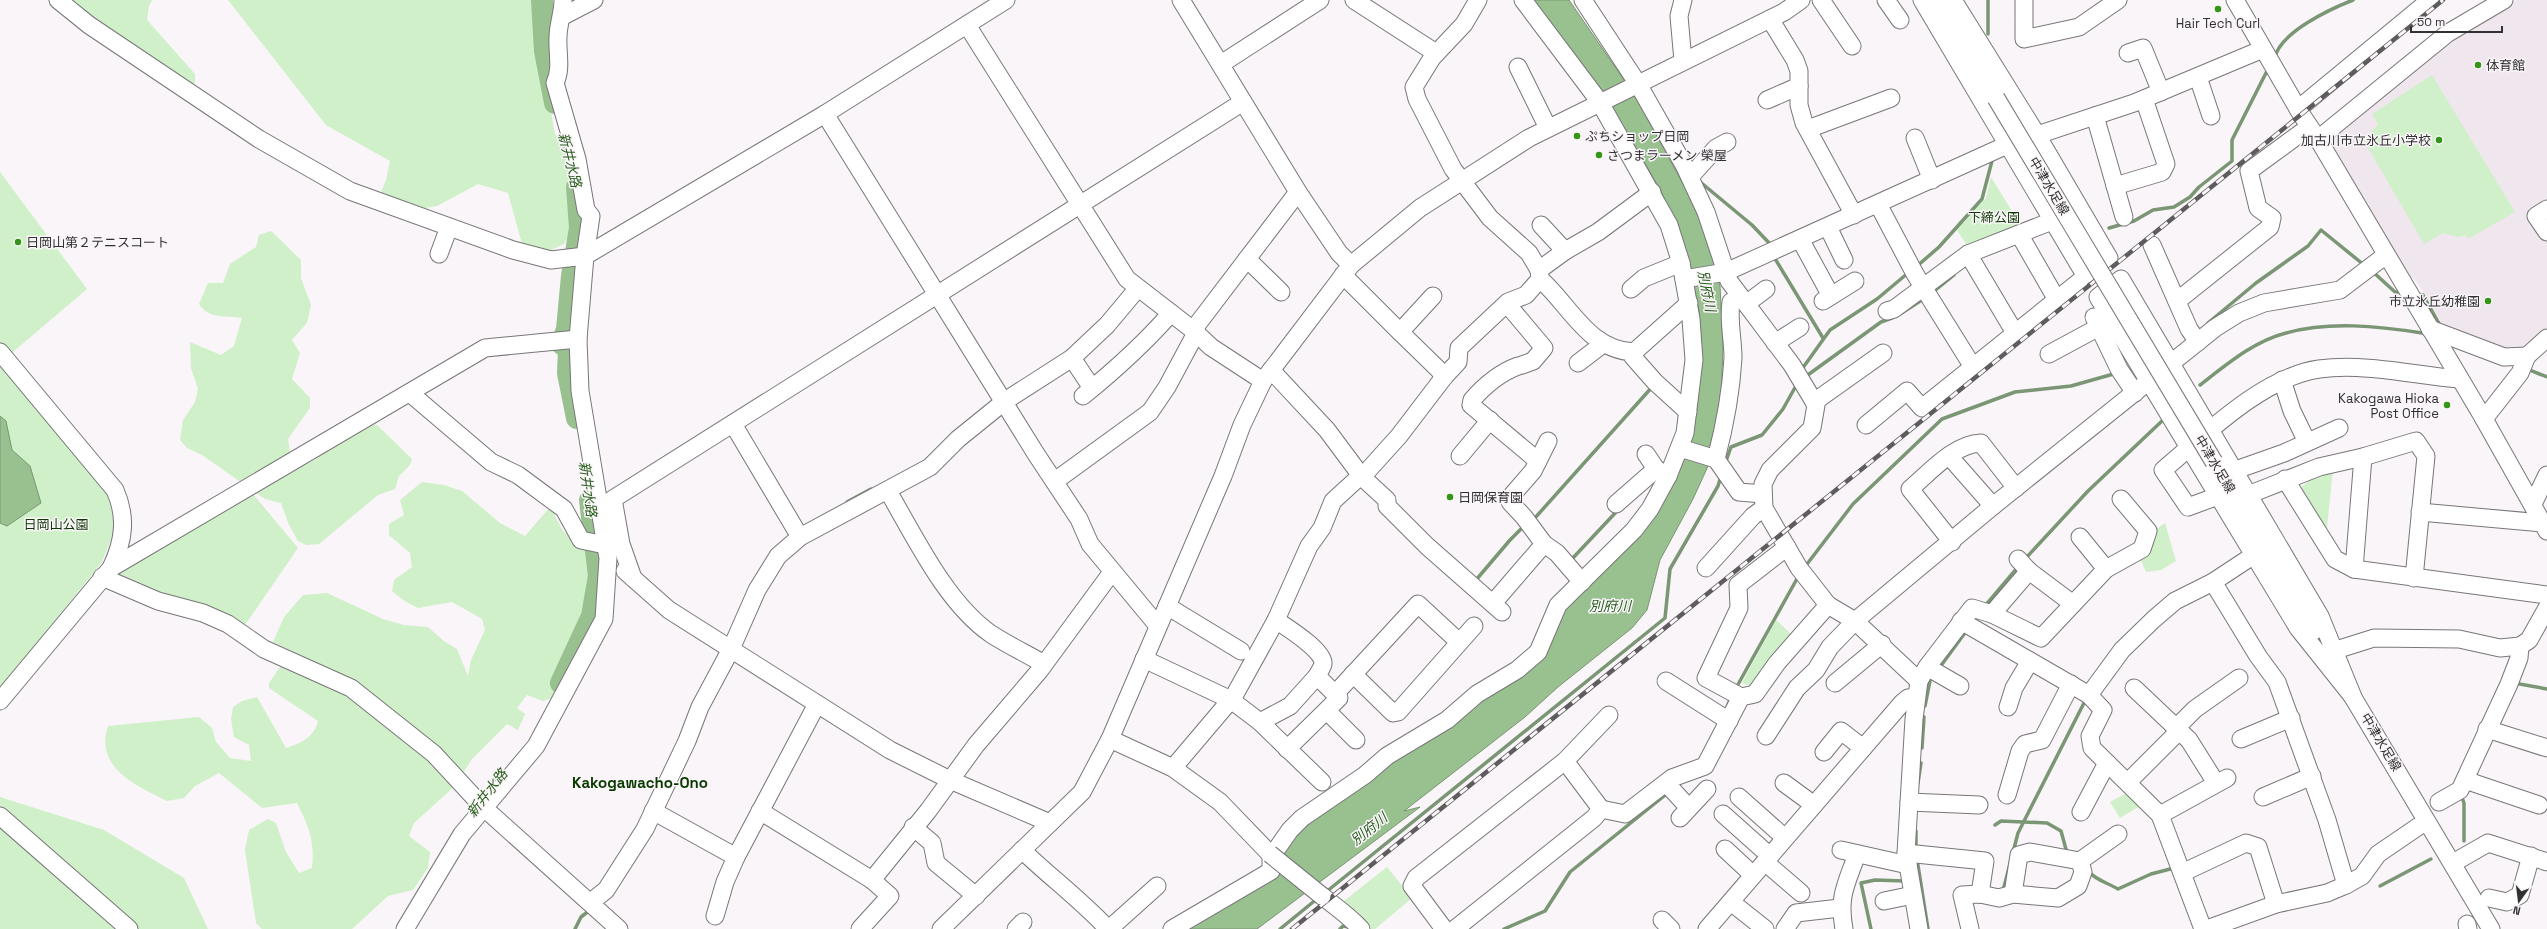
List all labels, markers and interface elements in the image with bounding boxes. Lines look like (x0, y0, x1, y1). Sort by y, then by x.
marker: Hair Tech Curl (2213, 4, 2223, 14)
scale bar (2411, 8, 2502, 34)
text: 50 m (2417, 14, 2445, 30)
place label: Hair Tech Curl (2176, 15, 2260, 32)
place label: 体育館 (2486, 57, 2525, 74)
marker: 体育館 (2473, 60, 2483, 70)
place label: ぷちショップ日岡 (1585, 128, 1689, 145)
water label: 新井水路 (554, 131, 586, 190)
marker: ぷちショップ日岡 (1572, 131, 1582, 141)
place label: 加古川市立氷丘小学校 (2301, 132, 2431, 149)
marker: 加古川市立氷丘小学校 (2434, 135, 2444, 145)
place label: さつまラーメン 榮屋 (1607, 147, 1727, 164)
marker: さつまラーメン 榮屋 (1594, 150, 1604, 160)
street label: 中津水足線 (2025, 154, 2073, 218)
park label: 下締公園 (1968, 209, 2020, 226)
place label: 日岡山第２テニスコート (26, 234, 169, 251)
marker: 日岡山第２テニスコート (13, 237, 23, 247)
water label: 別府川 (1694, 269, 1720, 315)
place label: 市立氷丘幼稚園 (2389, 293, 2480, 310)
marker: 市立氷丘幼稚園 (2483, 296, 2493, 306)
place label: Kakogawa Hioka Post Office (2338, 390, 2440, 422)
marker: Kakogawa Hioka Post Office (2442, 400, 2452, 410)
street label: 中津水足線 (2191, 432, 2239, 496)
water label: 新井水路 (575, 460, 601, 519)
place label: 日岡保育園 (1458, 489, 1523, 506)
marker: 日岡保育園 (1445, 492, 1455, 502)
park label: 日岡山公園 (23, 516, 89, 533)
water label: 別府川 (1589, 597, 1633, 615)
street label: 中津水足線 (2357, 710, 2405, 774)
water label: 新井水路 (463, 765, 512, 821)
district label: Kakogawacho-Ono (572, 773, 708, 792)
water label: 別府川 (1347, 808, 1393, 849)
north arrow (2499, 881, 2539, 921)
text: N (2511, 903, 2522, 918)

